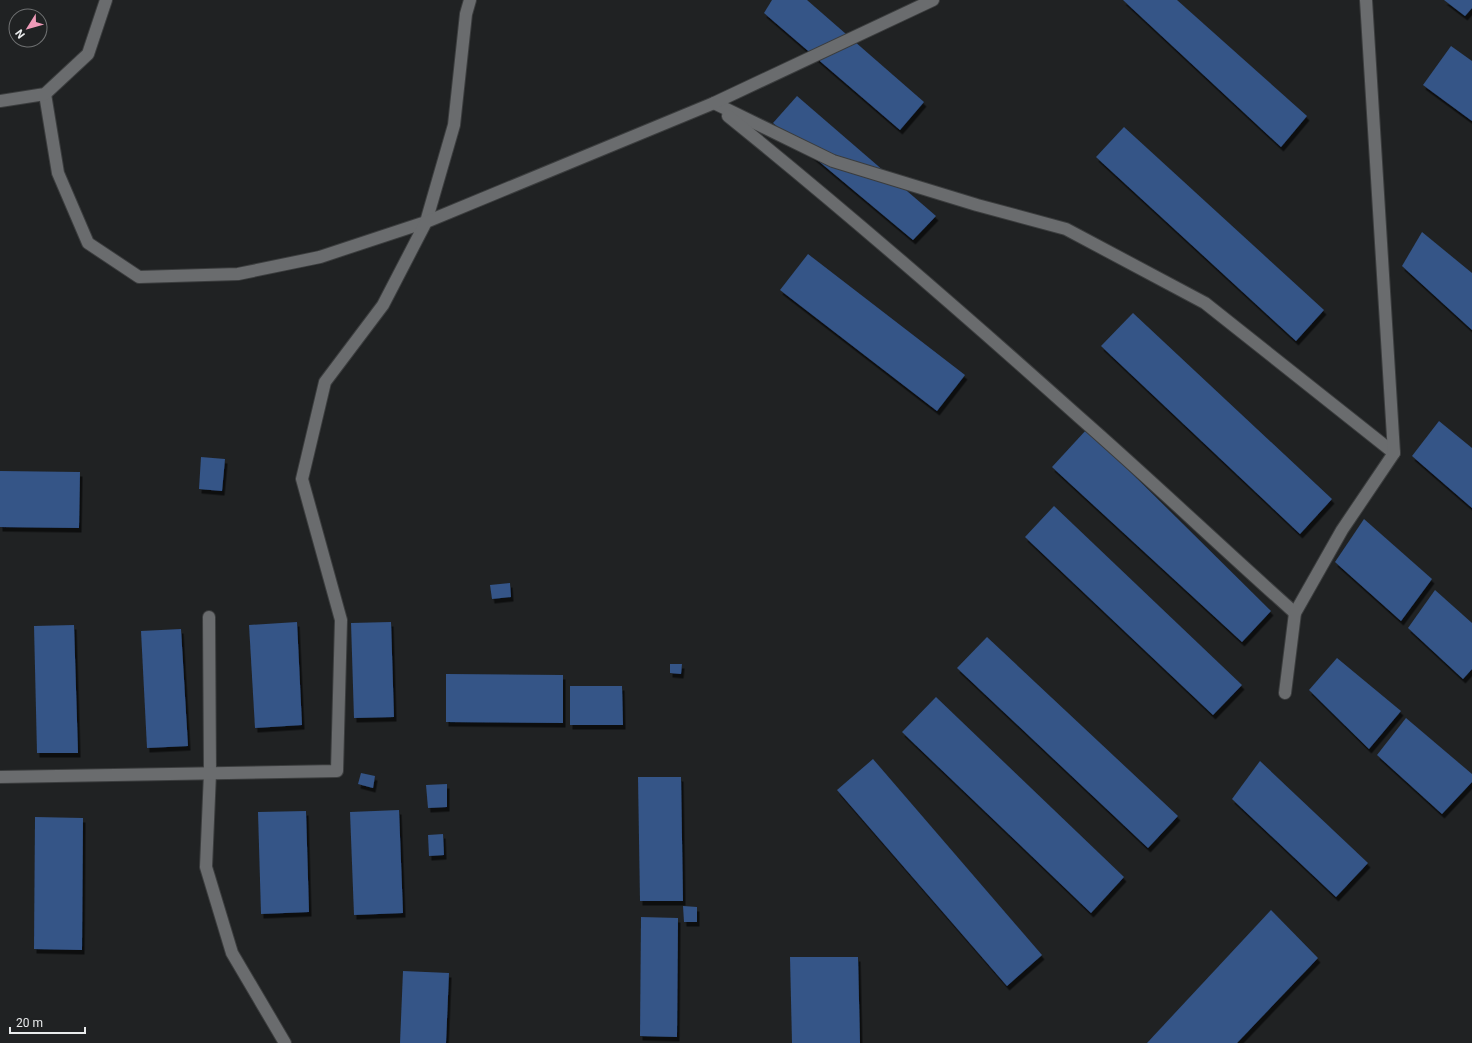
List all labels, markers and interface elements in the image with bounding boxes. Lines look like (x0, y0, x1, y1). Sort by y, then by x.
north arrow (8, 8, 48, 48)
text: N (13, 27, 28, 41)
scale bar (10, 1009, 85, 1035)
text: 20 m (16, 1016, 43, 1030)

